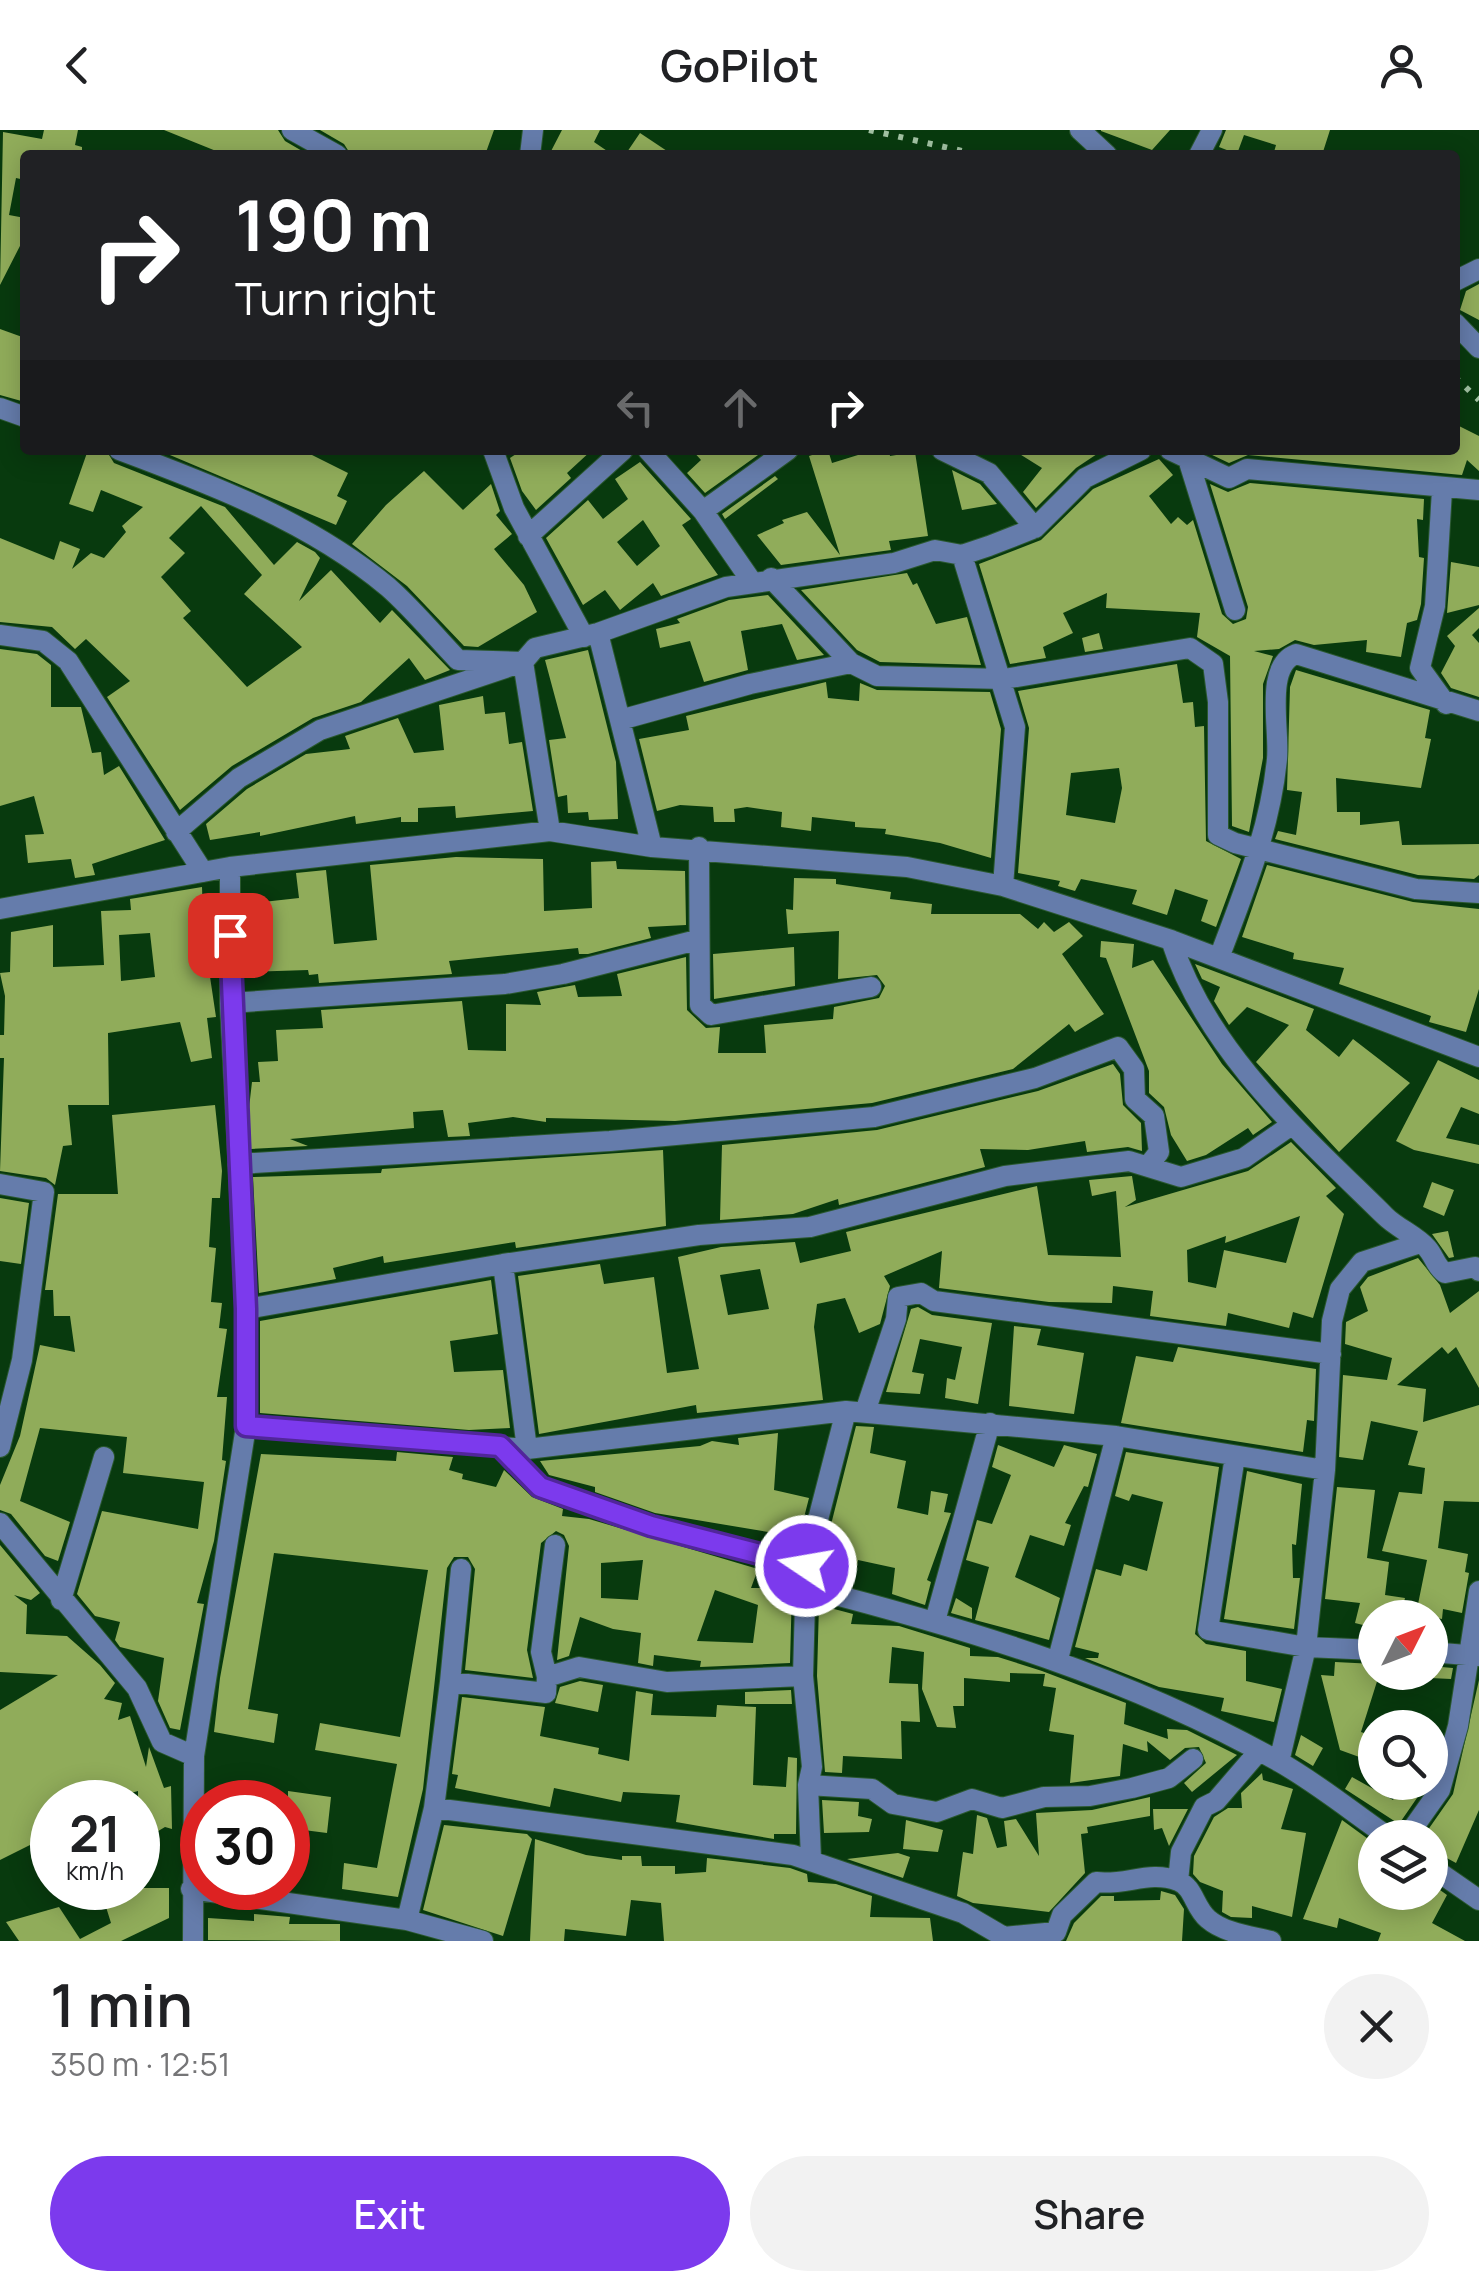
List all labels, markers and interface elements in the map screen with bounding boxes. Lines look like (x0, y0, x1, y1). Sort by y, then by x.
text: GoPilot (660, 34, 819, 96)
icon: back (50, 38, 105, 93)
icon: person (1374, 38, 1429, 93)
text: 190 m (235, 176, 432, 272)
icon: right (70, 190, 200, 320)
text: Turn right (235, 267, 436, 329)
icon: left (608, 380, 663, 435)
icon: ahead (713, 380, 768, 435)
icon: right (818, 380, 873, 435)
pin (188, 893, 273, 978)
icon: arrive (203, 908, 258, 963)
position arrow (754, 1514, 858, 1618)
north arrow (1358, 1600, 1448, 1690)
map controls (1358, 1600, 1448, 1910)
button: search (1358, 1710, 1448, 1800)
speed limit sign: 30 (180, 1780, 310, 1910)
text: 21 (69, 1799, 121, 1867)
button: layers (1358, 1820, 1448, 1910)
text: km/h (66, 1853, 124, 1888)
text: 1 min (50, 1963, 193, 2045)
button: close (1324, 1974, 1429, 2079)
text: 350 m · 12:51 (50, 2042, 231, 2086)
button: Exit (50, 2156, 730, 2271)
button: Share (750, 2156, 1429, 2271)

